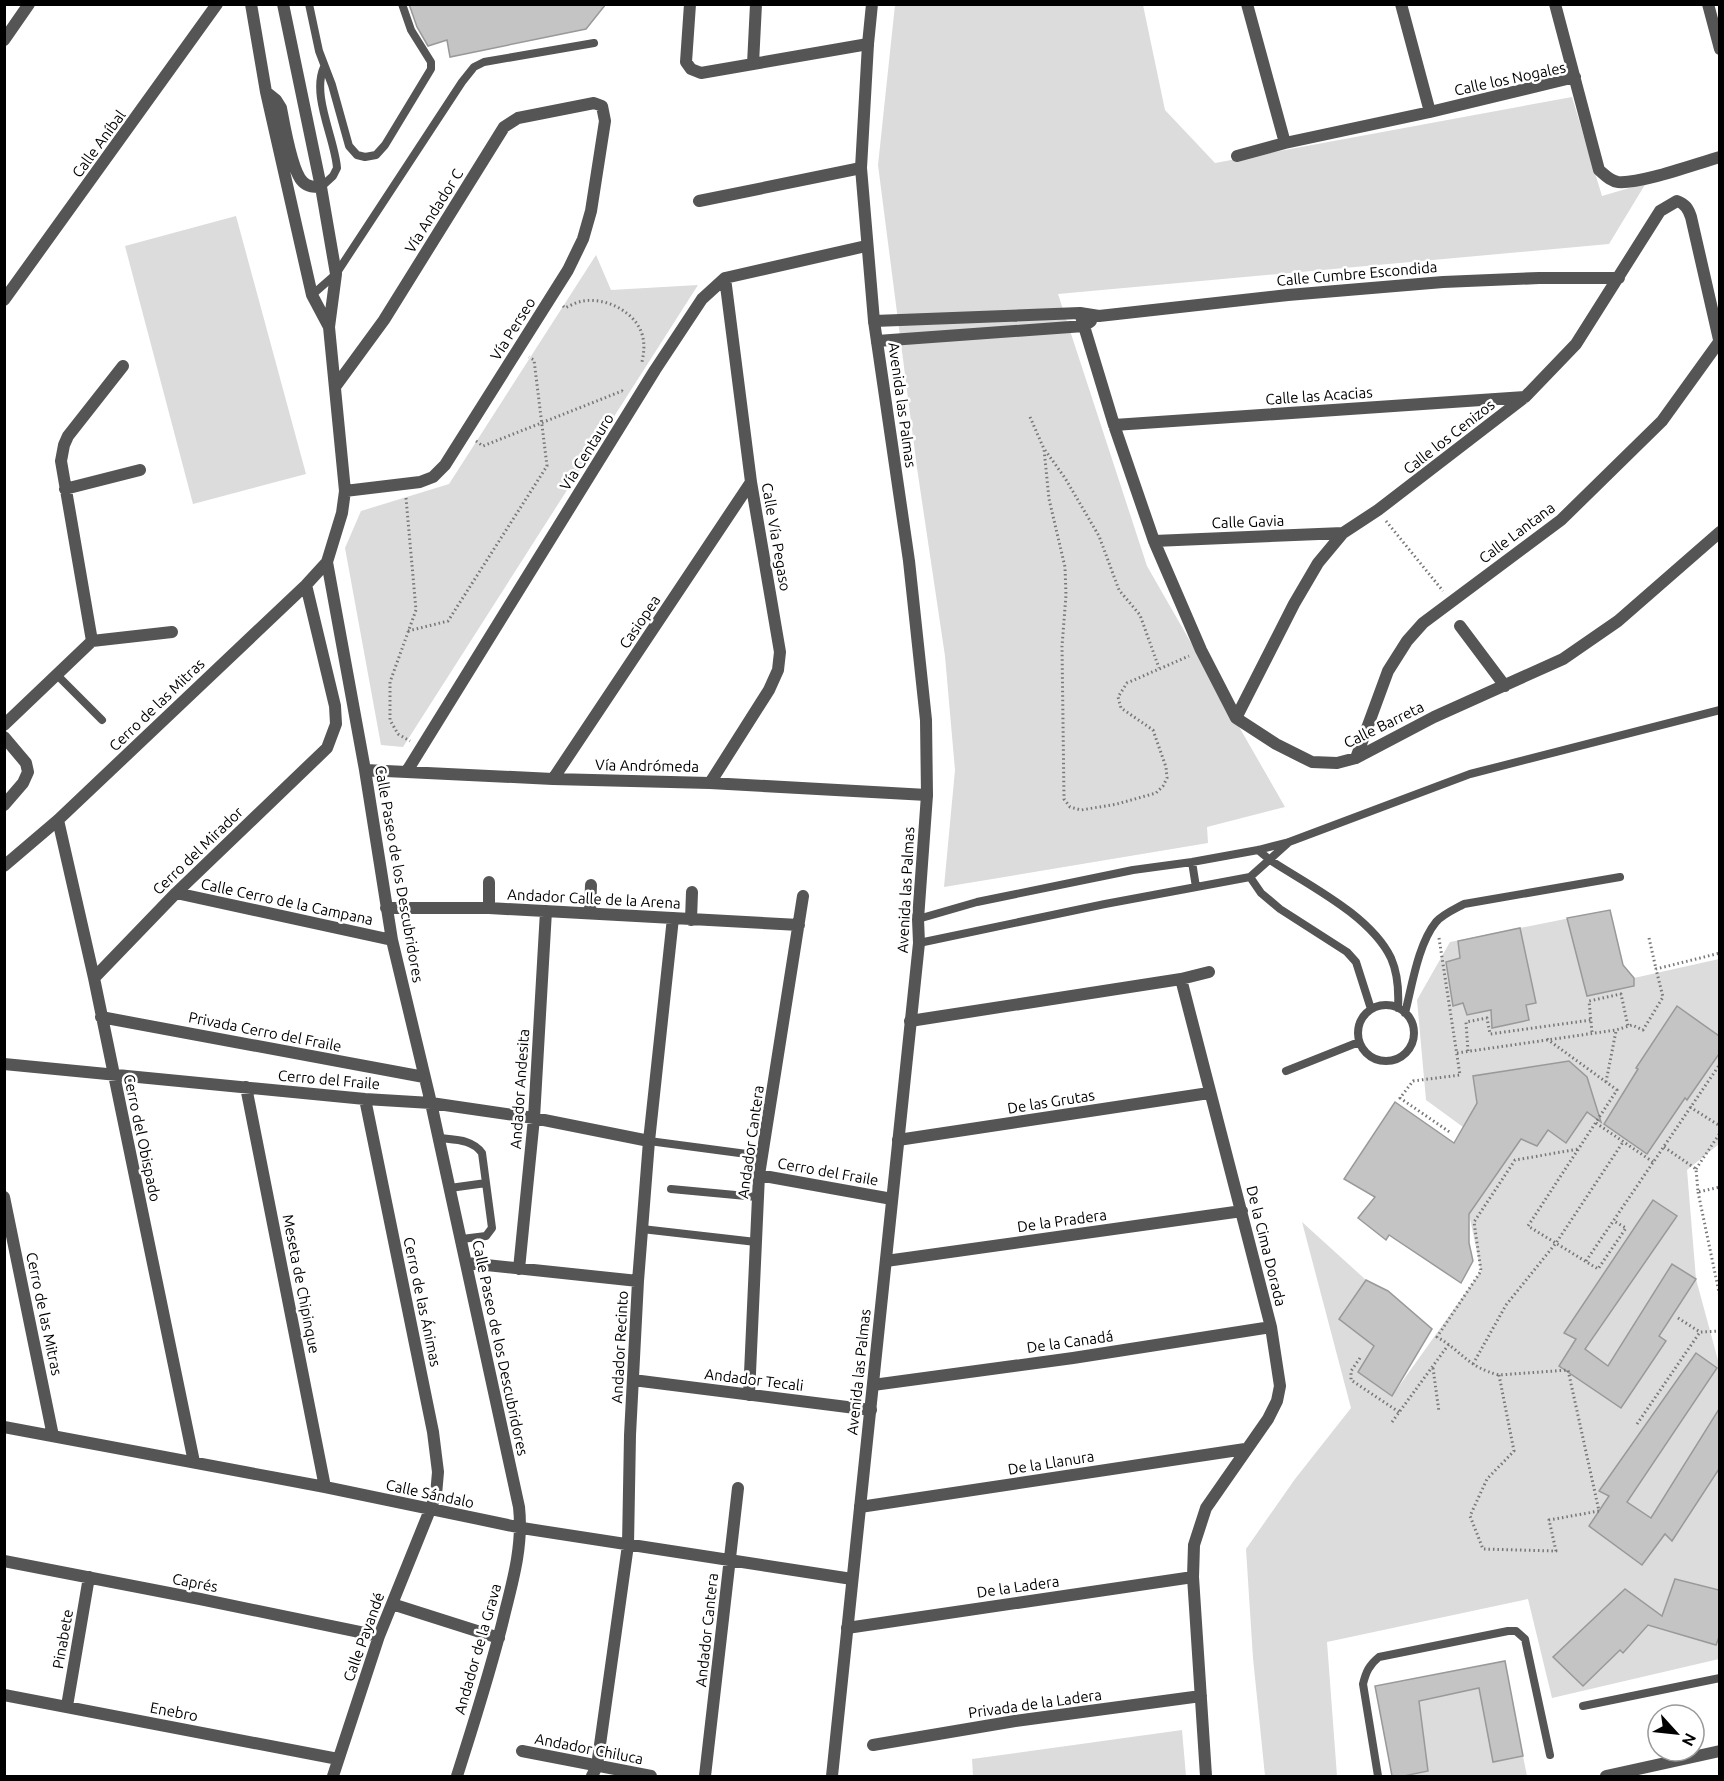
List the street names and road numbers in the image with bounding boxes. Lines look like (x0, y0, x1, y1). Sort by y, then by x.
street label: Calle los Nogales (1453, 58, 1567, 99)
street label: Calle Aníbal (69, 107, 129, 181)
street label: Vía Andador C (401, 166, 466, 256)
street label: Calle Cumbre Escondida (1276, 258, 1438, 289)
street label: Vía Perseo (487, 294, 539, 363)
street label: Avenida las Palmas (885, 341, 920, 469)
street label: Calle las Acacias (1265, 383, 1373, 408)
street label: Calle los Cenizos (1400, 396, 1498, 477)
street label: Vía Centauro (556, 410, 617, 493)
street label: Calle Vía Pegaso (759, 481, 794, 592)
street label: Calle Lantana (1476, 499, 1558, 567)
street label: Calle Gavia (1211, 512, 1285, 531)
street label: Casiopea (616, 592, 664, 652)
street label: Cerro de las Mitras (106, 655, 208, 754)
street label: Calle Barreta (1341, 698, 1427, 751)
street label: Vía Andrómeda (595, 756, 699, 775)
street label: Calle Paseo de los Descubridores (372, 764, 427, 984)
street label: Cerro del Mirador (149, 803, 246, 898)
street label: Avenida las Palmas (894, 826, 917, 954)
street label: Calle Cerro de la Campana (199, 875, 375, 928)
street label: Andador Calle de la Arena (507, 885, 681, 912)
street label: Privada Cerro del Fraile (187, 1008, 343, 1055)
street label: Andador Andesita (507, 1028, 532, 1150)
street label: Cerro del Fraile (277, 1067, 381, 1092)
street label: Cerro del Obispado (121, 1073, 164, 1203)
street label: Andador Cantera (734, 1084, 767, 1200)
street label: De las Grutas (1006, 1086, 1096, 1117)
street label: Cerro del Fraile (776, 1154, 880, 1189)
street label: De la Cima Dorada (1243, 1184, 1290, 1308)
street label: De la Pradera (1016, 1206, 1108, 1235)
street label: Meseta de Chipinque (280, 1213, 323, 1355)
street label: Cerro de las Ánimas (400, 1235, 445, 1368)
street label: Calle Paseo de los Descubridores (469, 1238, 532, 1457)
street label: Cerro de las Mitras (23, 1251, 66, 1377)
street label: Andador Recinto (608, 1290, 631, 1404)
street label: Avenida las Palmas (843, 1308, 874, 1436)
street label: De la Canadá (1026, 1327, 1114, 1356)
street label: Andador Tecali (704, 1365, 805, 1394)
street label: De la Llanura (1007, 1447, 1095, 1478)
street label: Calle Sándalo (384, 1476, 476, 1511)
street label: Caprés (171, 1570, 219, 1595)
street label: Andador Cantera (692, 1572, 721, 1688)
street label: De la Ladera (976, 1572, 1060, 1601)
street label: Andador de la Grava (451, 1581, 504, 1716)
street label: Calle Payandé (340, 1590, 388, 1684)
street label: Pinabete (49, 1608, 76, 1670)
street label: Privada de la Ladera (967, 1686, 1103, 1721)
street label: Enebro (149, 1699, 200, 1724)
street label: Andador Chiluca (533, 1730, 645, 1767)

